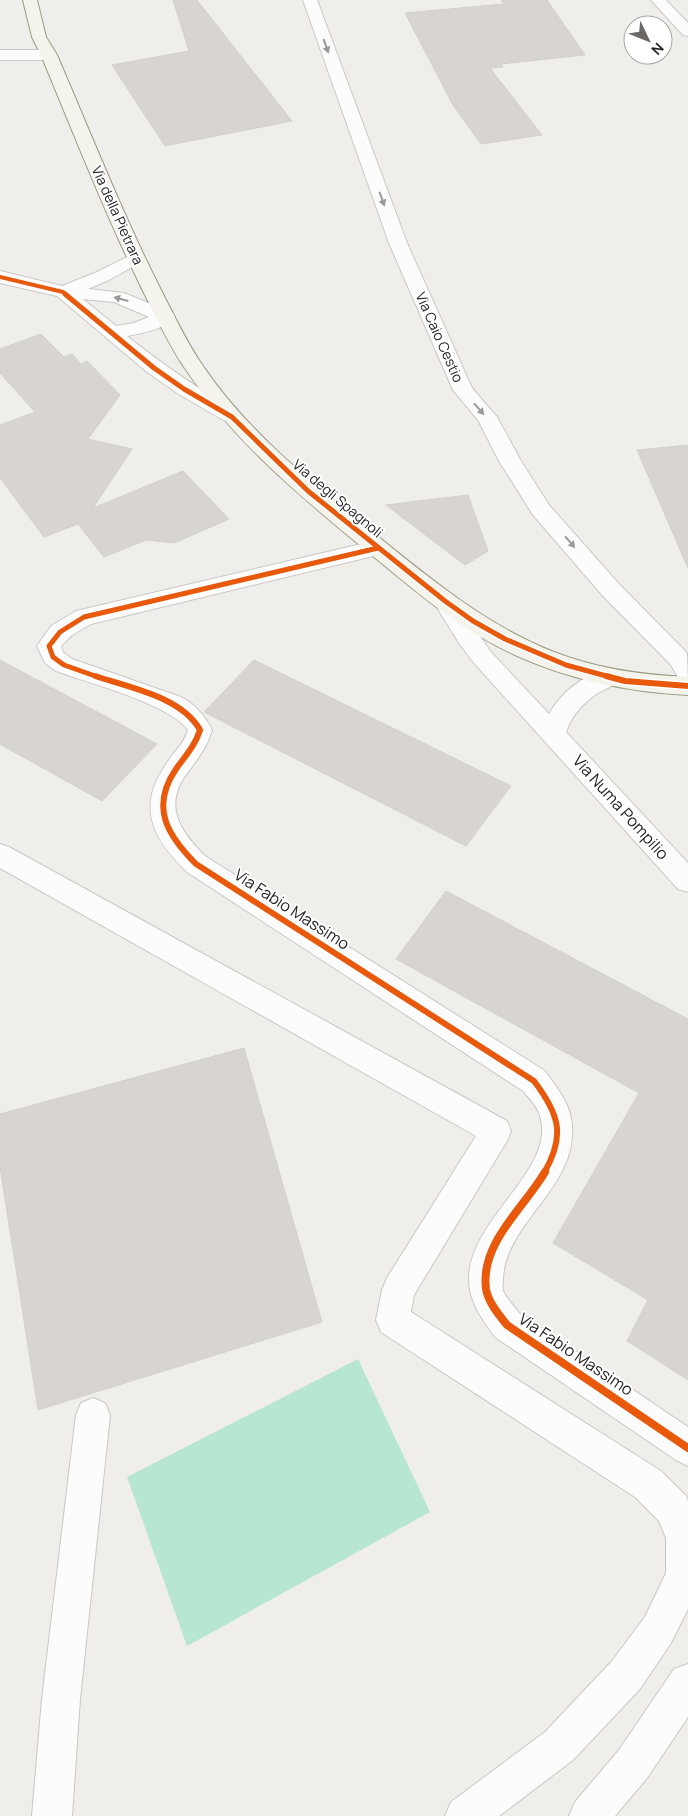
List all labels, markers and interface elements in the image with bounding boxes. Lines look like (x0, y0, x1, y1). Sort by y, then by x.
north arrow (623, 15, 673, 65)
one-way arrow (322, 39, 330, 54)
text: N (647, 39, 668, 59)
street label: Via della Pietrara (88, 163, 148, 267)
one-way arrow (379, 191, 386, 206)
street label: Via Caio Cestio (412, 289, 468, 385)
one-way arrow (113, 294, 128, 302)
one-way arrow (473, 402, 485, 414)
street label: Via degli Spagnoli (289, 455, 387, 541)
one-way arrow (564, 536, 576, 548)
street label: Via Numa Pompilio (568, 750, 674, 864)
street label: Via Fabio Massimo (230, 863, 354, 955)
street label: Via Fabio Massimo (515, 1308, 637, 1400)

